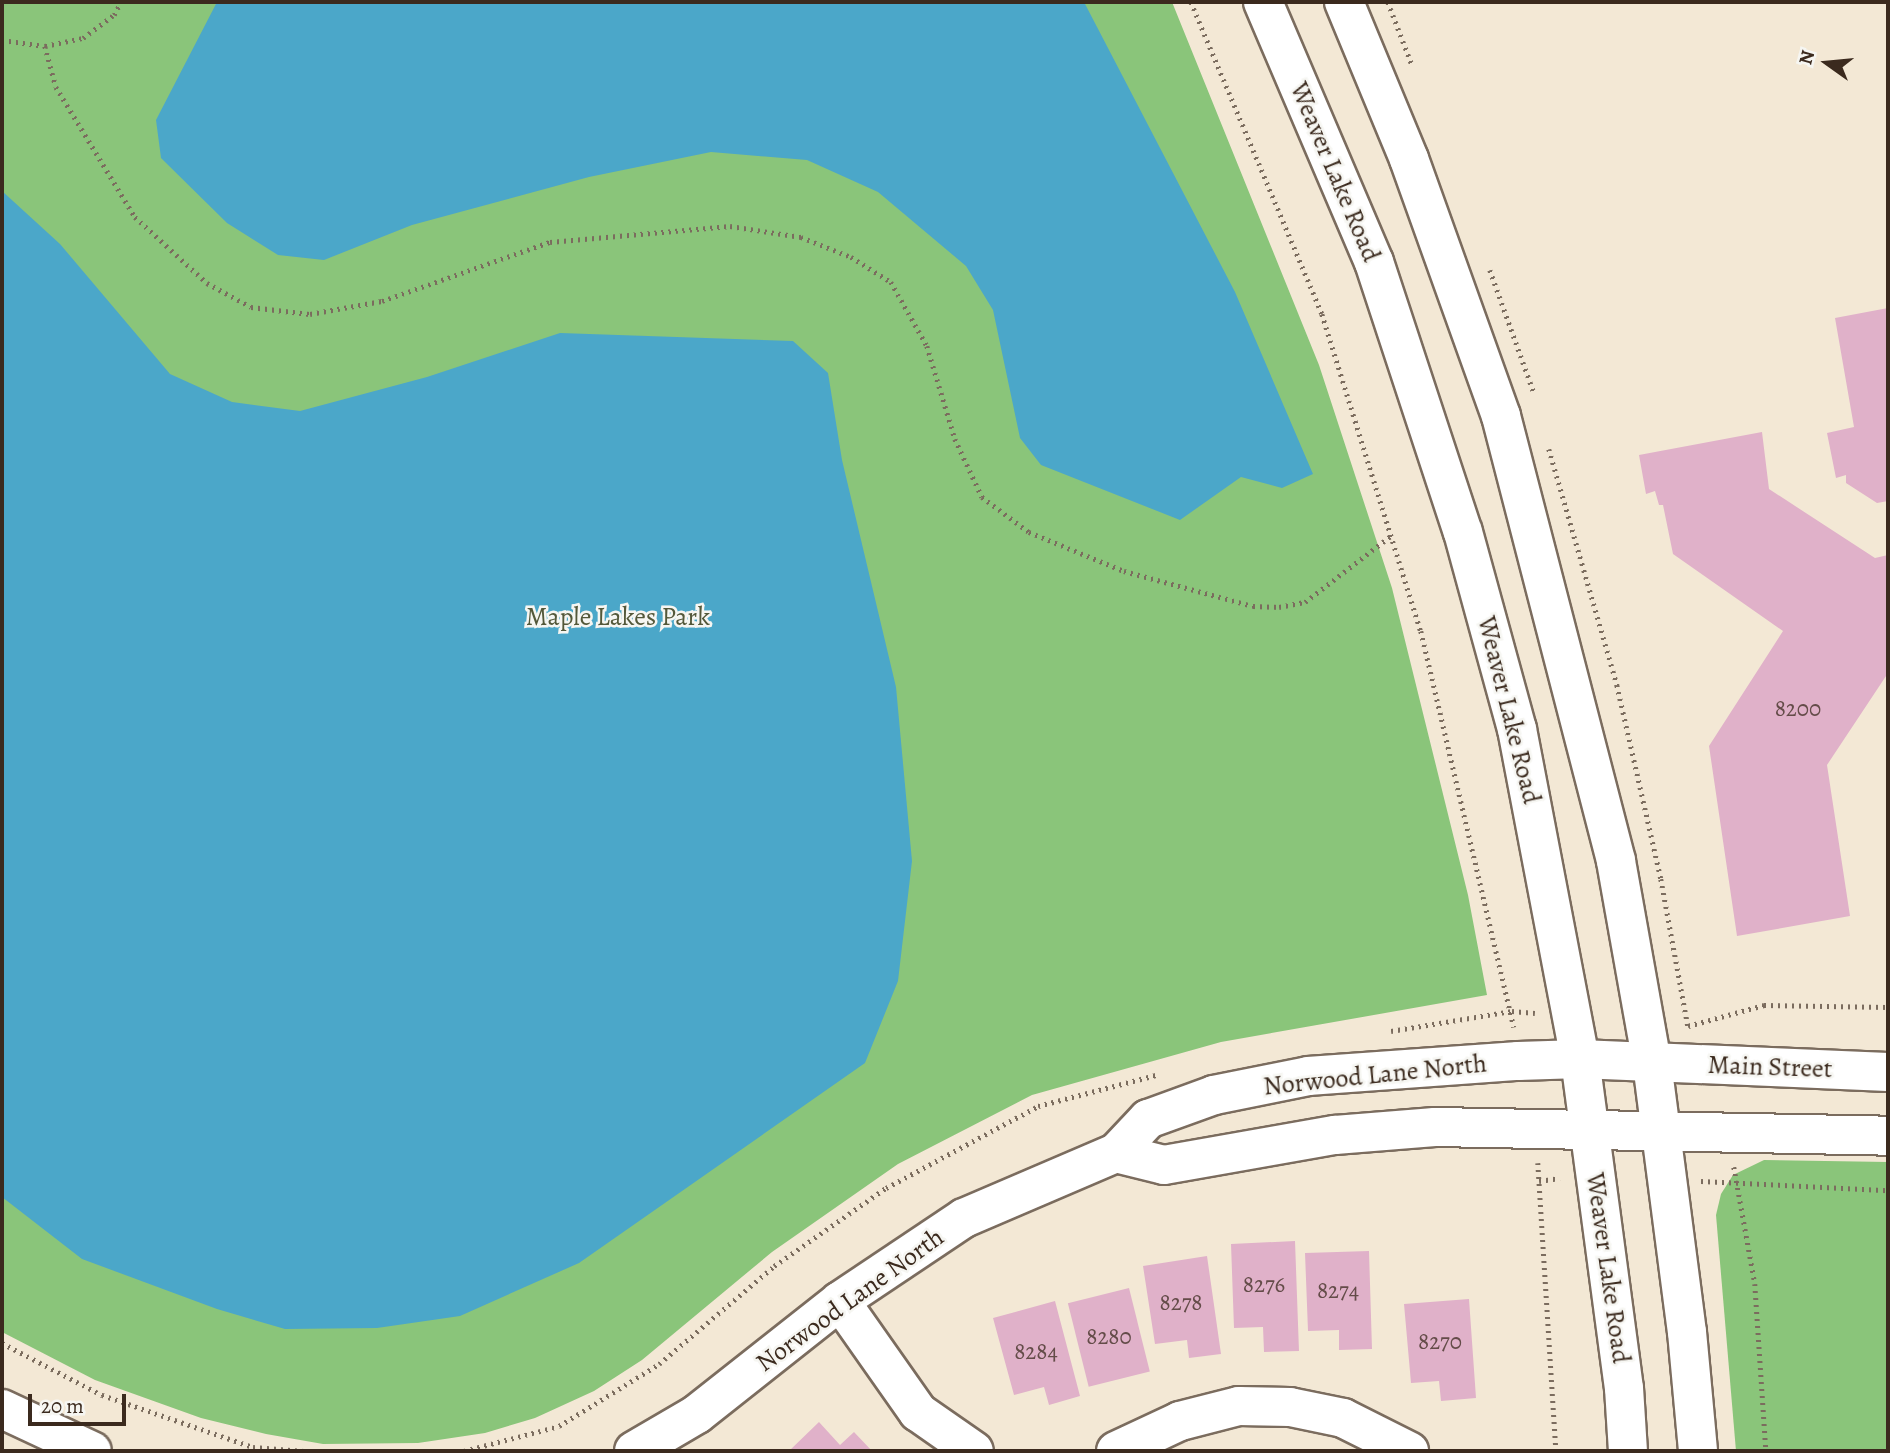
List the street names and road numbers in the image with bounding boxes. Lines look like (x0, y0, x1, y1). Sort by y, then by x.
street label: Weaver Lake Road (1283, 77, 1387, 267)
street label: Weaver Lake Road (1471, 613, 1547, 807)
street label: Norwood Lane North (1262, 1048, 1488, 1102)
street label: Main Street (1707, 1049, 1833, 1085)
street label: Weaver Lake Road (1579, 1171, 1637, 1365)
street label: Norwood Lane North (750, 1221, 950, 1379)

